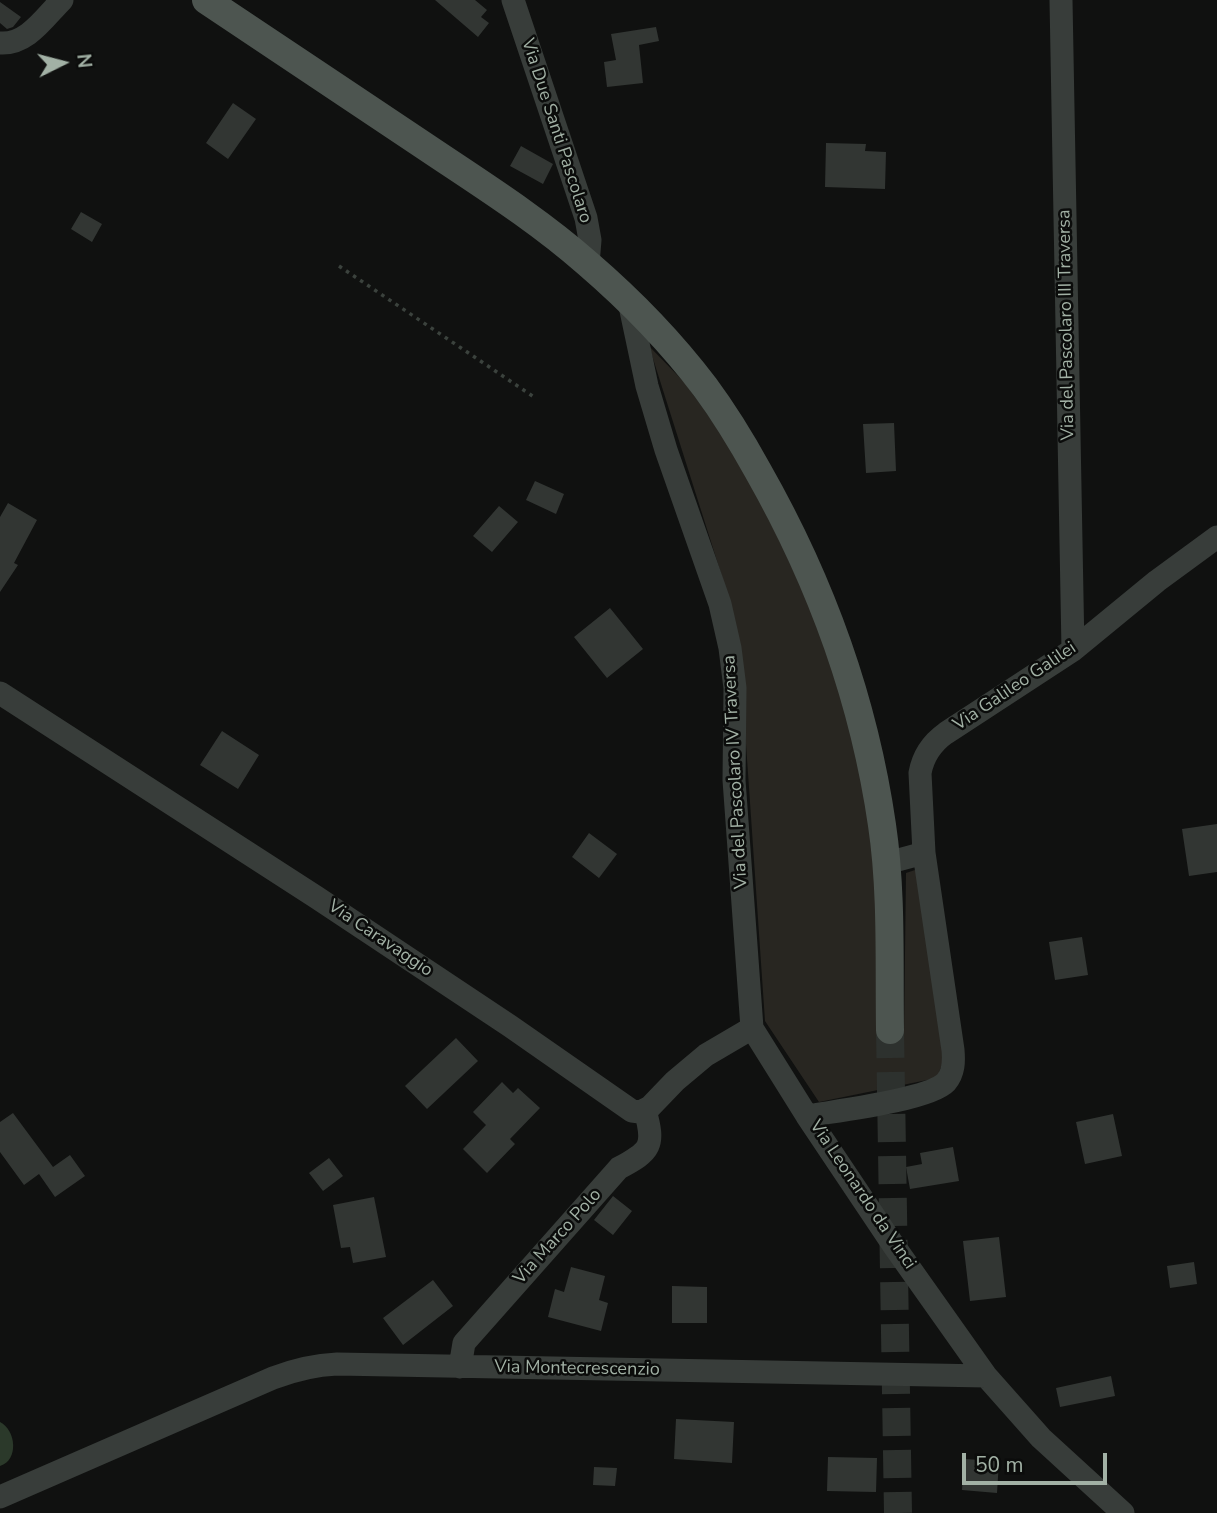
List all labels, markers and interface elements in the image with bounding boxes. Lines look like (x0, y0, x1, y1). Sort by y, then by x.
north arrow (28, 28, 98, 98)
street label: Via Due Santi Pascolaro (516, 36, 596, 226)
text: N (70, 52, 98, 69)
street label: Via del Pascolaro III Traversa (1054, 209, 1080, 441)
street label: Via Galileo Galilei (950, 638, 1080, 736)
street label: Via del Pascolaro IV Traversa (719, 655, 753, 889)
street label: Via Caravaggio (323, 896, 437, 982)
street label: Via Leonardo da Vinci (804, 1116, 920, 1274)
street label: Via Marco Polo (509, 1185, 607, 1289)
street label: Via Montecrescenzio (494, 1357, 660, 1381)
scale bar (965, 1440, 1110, 1484)
text: 50 m (975, 1451, 1024, 1479)

